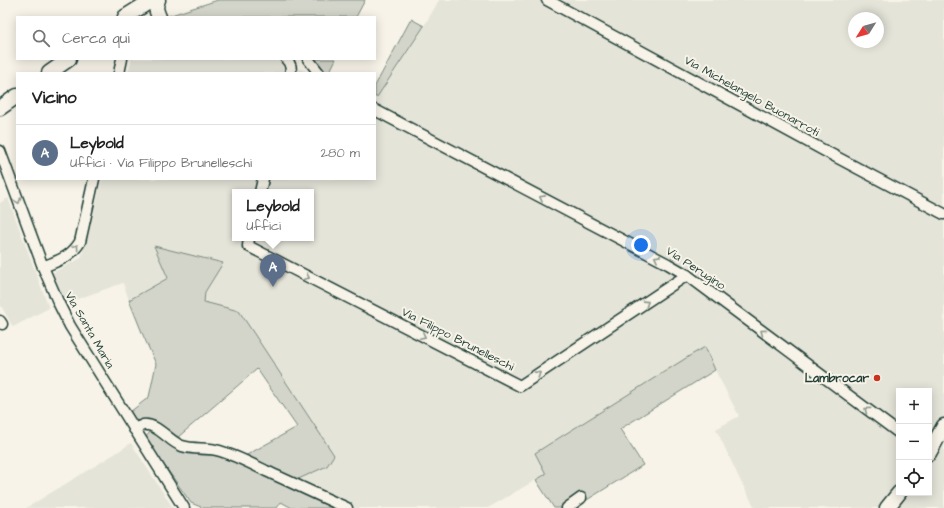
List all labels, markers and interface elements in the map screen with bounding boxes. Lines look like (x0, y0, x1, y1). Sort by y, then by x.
north arrow (848, 12, 884, 48)
search box (16, 16, 376, 60)
icon: search (30, 27, 52, 49)
text: Cerca qui (62, 28, 130, 49)
street label: Via Michelangelo Buonarroti (681, 52, 823, 142)
text: Vicino (32, 86, 77, 110)
text: Leybold (70, 133, 124, 154)
text: A (41, 144, 49, 162)
text: 280 m (321, 144, 360, 162)
text: Uffici · Via Filippo Brunelleschi (70, 154, 252, 172)
popup (232, 189, 314, 241)
one-way arrow (539, 195, 546, 202)
text: Leybold (246, 196, 300, 217)
one-way arrow (14, 198, 22, 205)
text: Uffici (246, 217, 281, 235)
your location (631, 235, 651, 255)
street label: Via Perugino (662, 243, 729, 295)
one-way arrow (71, 245, 78, 252)
pin: A (260, 254, 286, 287)
one-way arrow (654, 255, 661, 263)
one-way arrow (303, 272, 310, 280)
street label: Via Santa Maria (61, 289, 119, 372)
one-way arrow (642, 300, 649, 307)
street label: Via Filippo Brunelleschi (399, 304, 517, 375)
one-way arrow (761, 330, 768, 337)
one-way arrow (419, 331, 426, 339)
place label: Lambrocar (805, 370, 869, 387)
one-way arrow (533, 372, 540, 379)
marker: Lambrocar (872, 373, 882, 383)
map controls (896, 388, 932, 496)
button: + (896, 388, 932, 424)
one-way arrow (865, 408, 872, 415)
button: − (896, 424, 932, 460)
button: locate (896, 460, 932, 496)

